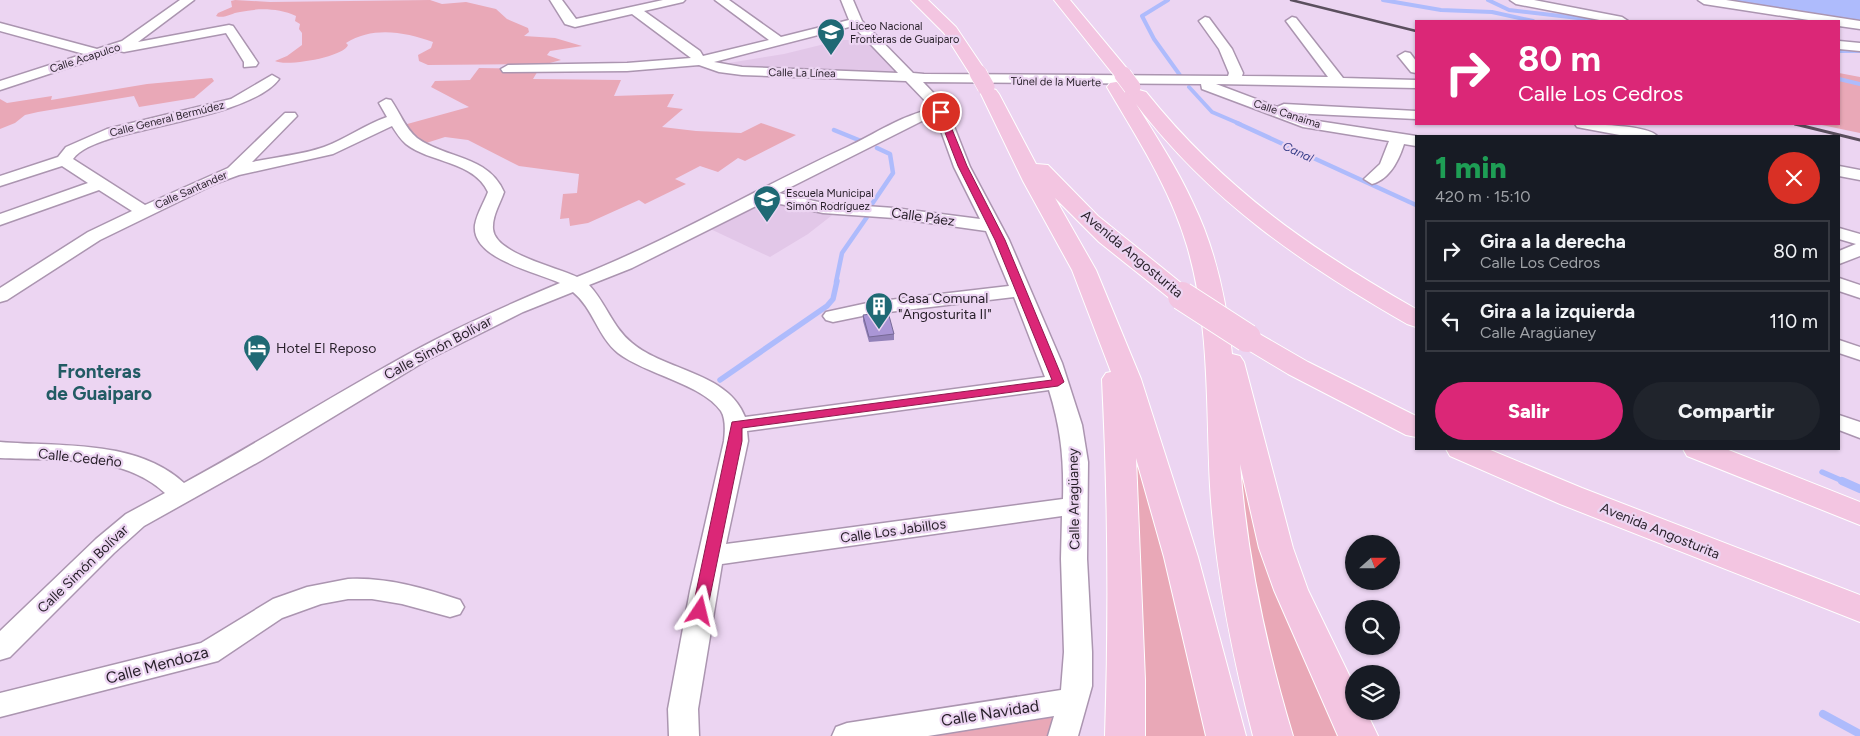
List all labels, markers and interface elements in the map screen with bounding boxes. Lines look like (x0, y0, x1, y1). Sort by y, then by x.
school or university icon: Liceo Nacional Fronteras de Guaiparo (816, 17, 846, 56)
place label: Liceo Nacional Fronteras de Guaiparo (850, 20, 959, 46)
text: 80 m (1518, 38, 1601, 80)
street label: Calle Acapulco (48, 40, 122, 76)
icon: right (1435, 40, 1500, 105)
street label: Calle La Línea (768, 66, 836, 80)
street label: Túnel de la Muerte (1011, 75, 1101, 89)
text: Calle Los Cedros (1518, 80, 1683, 107)
pin (920, 91, 962, 133)
street label: Calle Canaima (1252, 97, 1322, 131)
street label: Calle General Bermúdez (108, 98, 226, 140)
icon: arrive (927, 98, 955, 126)
water label: Canal (1280, 139, 1316, 165)
text: 1 min (1435, 149, 1507, 186)
button: close (1768, 152, 1820, 204)
street label: Calle Santander (153, 168, 229, 212)
school or university icon: Escuela Municipal Simón Rodríguez (752, 184, 782, 223)
place label: Escuela Municipal Simón Rodríguez (786, 187, 874, 213)
text: 420 m · 15:10 (1435, 187, 1530, 206)
street label: Calle Páez (890, 204, 956, 230)
street label: Avenida Angosturita (1078, 206, 1186, 302)
text: Gira a la derecha (1480, 230, 1626, 253)
icon: right (1437, 237, 1465, 265)
text: 80 m (1773, 240, 1818, 263)
text: Calle Los Cedros (1480, 253, 1600, 272)
place label: Casa Comunal "Angosturita II" (898, 290, 992, 323)
building icon: Casa Comunal "Angosturita II" (864, 291, 894, 330)
text: Gira a la izquierda (1480, 300, 1635, 323)
icon: left (1437, 307, 1465, 335)
text: 110 m (1769, 310, 1818, 333)
street label: Calle Simón Bolívar (381, 312, 495, 384)
text: Calle Aragüaney (1480, 323, 1596, 342)
hotel icon: Hotel El Reposo (242, 333, 272, 372)
place label: Hotel El Reposo (276, 340, 376, 357)
district label: Fronteras de Guaiparo (46, 360, 152, 405)
button: Salir (1435, 382, 1623, 440)
button: Compartir (1633, 382, 1820, 440)
street label: Calle Cedeño (37, 445, 123, 471)
street label: Calle Aragüaney (1065, 447, 1083, 550)
street label: Avenida Angosturita (1598, 499, 1722, 563)
street label: Calle Los Jabillos (839, 515, 947, 547)
street label: Calle Simón Bolívar (34, 521, 132, 617)
north arrow (1345, 535, 1400, 590)
map controls (1345, 535, 1400, 720)
position arrow (673, 584, 725, 636)
button: search (1345, 600, 1400, 655)
street label: Calle Mendoza (104, 642, 210, 688)
button: layers (1345, 665, 1400, 720)
street label: Calle Navidad (940, 696, 1040, 730)

